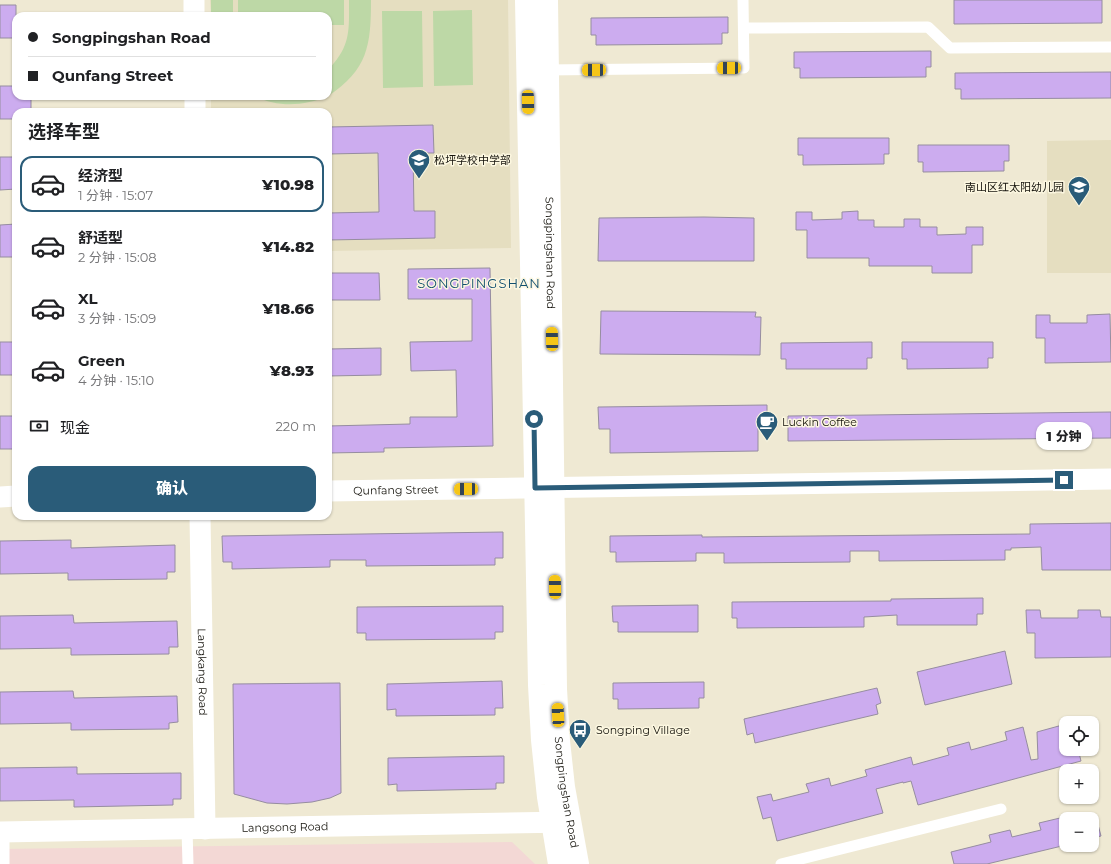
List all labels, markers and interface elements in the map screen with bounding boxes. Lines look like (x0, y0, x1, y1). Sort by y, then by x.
text: Songpingshan Road (52, 28, 211, 47)
car (717, 62, 741, 74)
car (582, 64, 606, 76)
text: Qunfang Street (52, 66, 173, 85)
car (522, 90, 534, 114)
text: 选择车型 (28, 121, 100, 143)
school or university icon: 松坪学校中学部 (406, 147, 432, 180)
place label: 松坪学校中学部 (434, 153, 511, 167)
icon: car (30, 166, 66, 202)
text: 经济型 (78, 166, 123, 185)
school or university icon: 南山区红太阳幼儿园 (1066, 174, 1092, 207)
text: ¥10.98 (262, 175, 314, 194)
place label: 南山区红太阳幼儿园 (965, 180, 1064, 194)
text: 1 分钟 · 15:07 (78, 187, 153, 203)
street label: Songpingshan Road (543, 197, 558, 309)
icon: car (30, 228, 66, 264)
text: 舒适型 (78, 228, 123, 247)
text: ¥14.82 (262, 237, 314, 256)
text: 2 分钟 · 15:08 (78, 249, 157, 265)
district label: SONGPINGSHAN (417, 275, 541, 291)
text: XL (78, 289, 97, 308)
icon: car (30, 290, 66, 326)
text: ¥18.66 (262, 299, 314, 318)
text: 3 分钟 · 15:09 (78, 310, 156, 326)
car (546, 327, 558, 351)
text: Green (78, 351, 125, 370)
icon: car (30, 352, 66, 388)
text: ¥8.93 (270, 361, 314, 380)
text: 4 分钟 · 15:10 (78, 372, 154, 388)
cafe icon: Luckin Coffee (754, 409, 780, 442)
route start (525, 410, 543, 428)
icon: cash (28, 415, 50, 437)
place label: Luckin Coffee (782, 415, 857, 429)
text: 现金 (60, 418, 90, 437)
text: 220 m (275, 418, 316, 434)
callout: 1 分钟 (1036, 422, 1092, 450)
text: 1 分钟 (1046, 428, 1082, 444)
button: 确认 (28, 466, 316, 512)
route end (1055, 471, 1073, 489)
street label: Qunfang Street (353, 482, 439, 498)
car (454, 483, 478, 495)
car (549, 575, 561, 599)
street label: Langkang Road (195, 628, 210, 716)
car (551, 703, 565, 727)
map controls (1059, 716, 1099, 852)
button: locate (1059, 716, 1099, 756)
bus stop icon: Songping Village (567, 717, 593, 750)
place label: Songping Village (596, 723, 690, 737)
street label: Songpingshan Road (552, 736, 582, 849)
button: + (1059, 764, 1099, 804)
button: − (1059, 812, 1099, 852)
street label: Langsong Road (241, 819, 329, 835)

